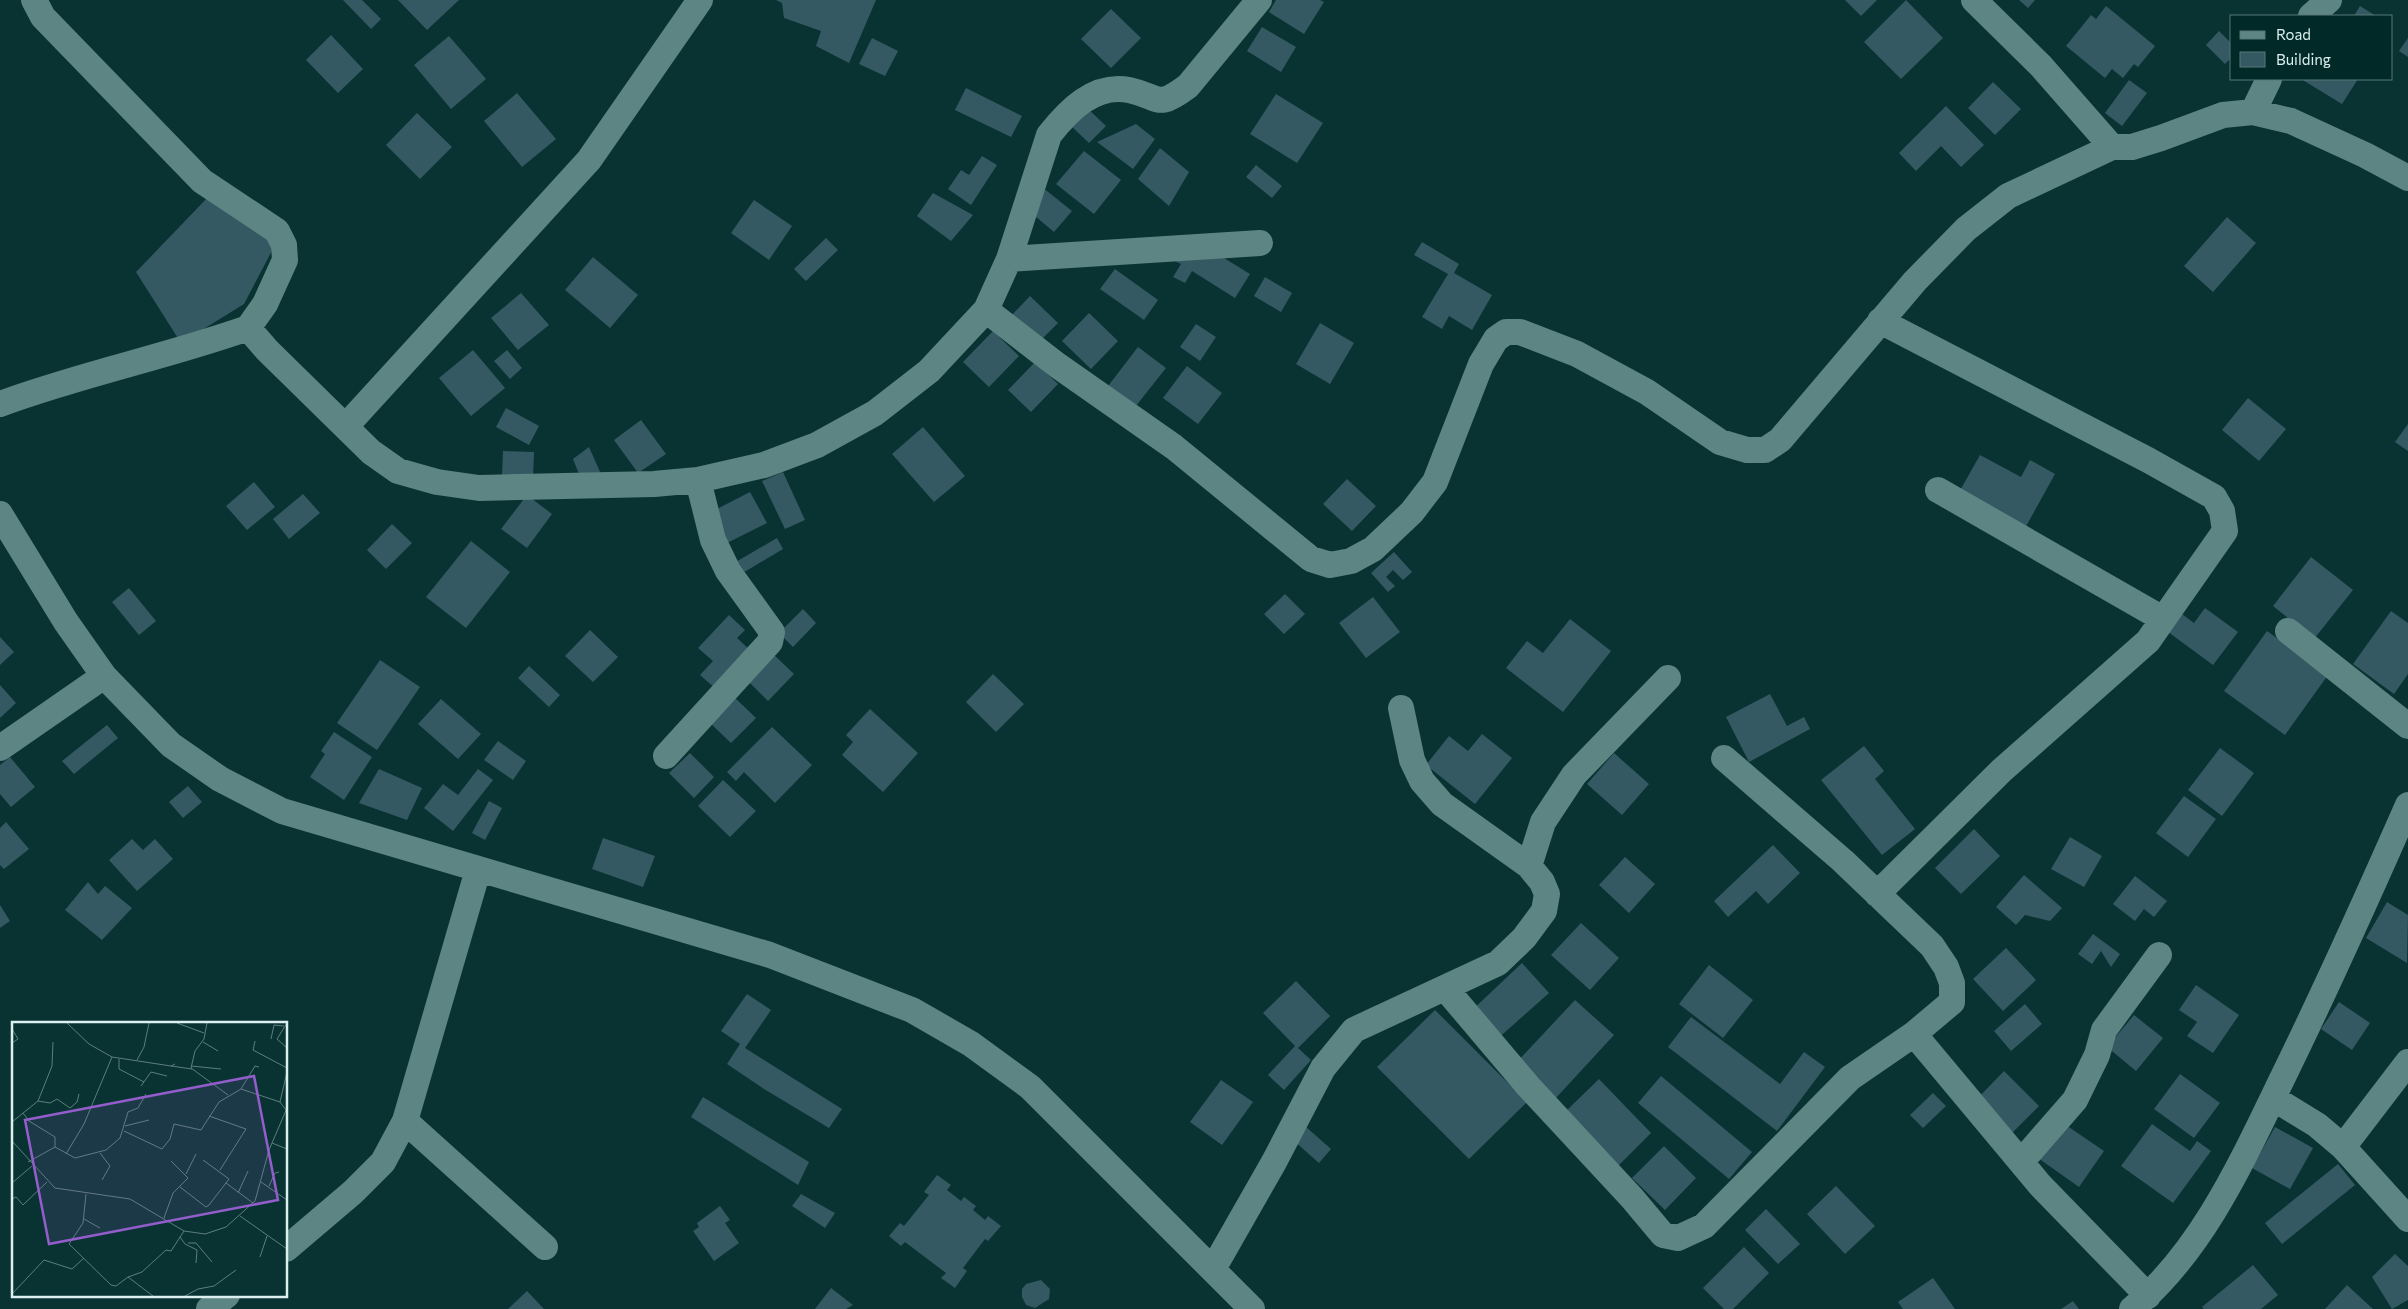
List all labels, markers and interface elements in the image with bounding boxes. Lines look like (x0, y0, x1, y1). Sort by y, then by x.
legend (2230, 15, 2393, 80)
text: Road (2276, 25, 2311, 43)
text: Building (2276, 50, 2331, 68)
inset map (12, 1022, 288, 1296)

